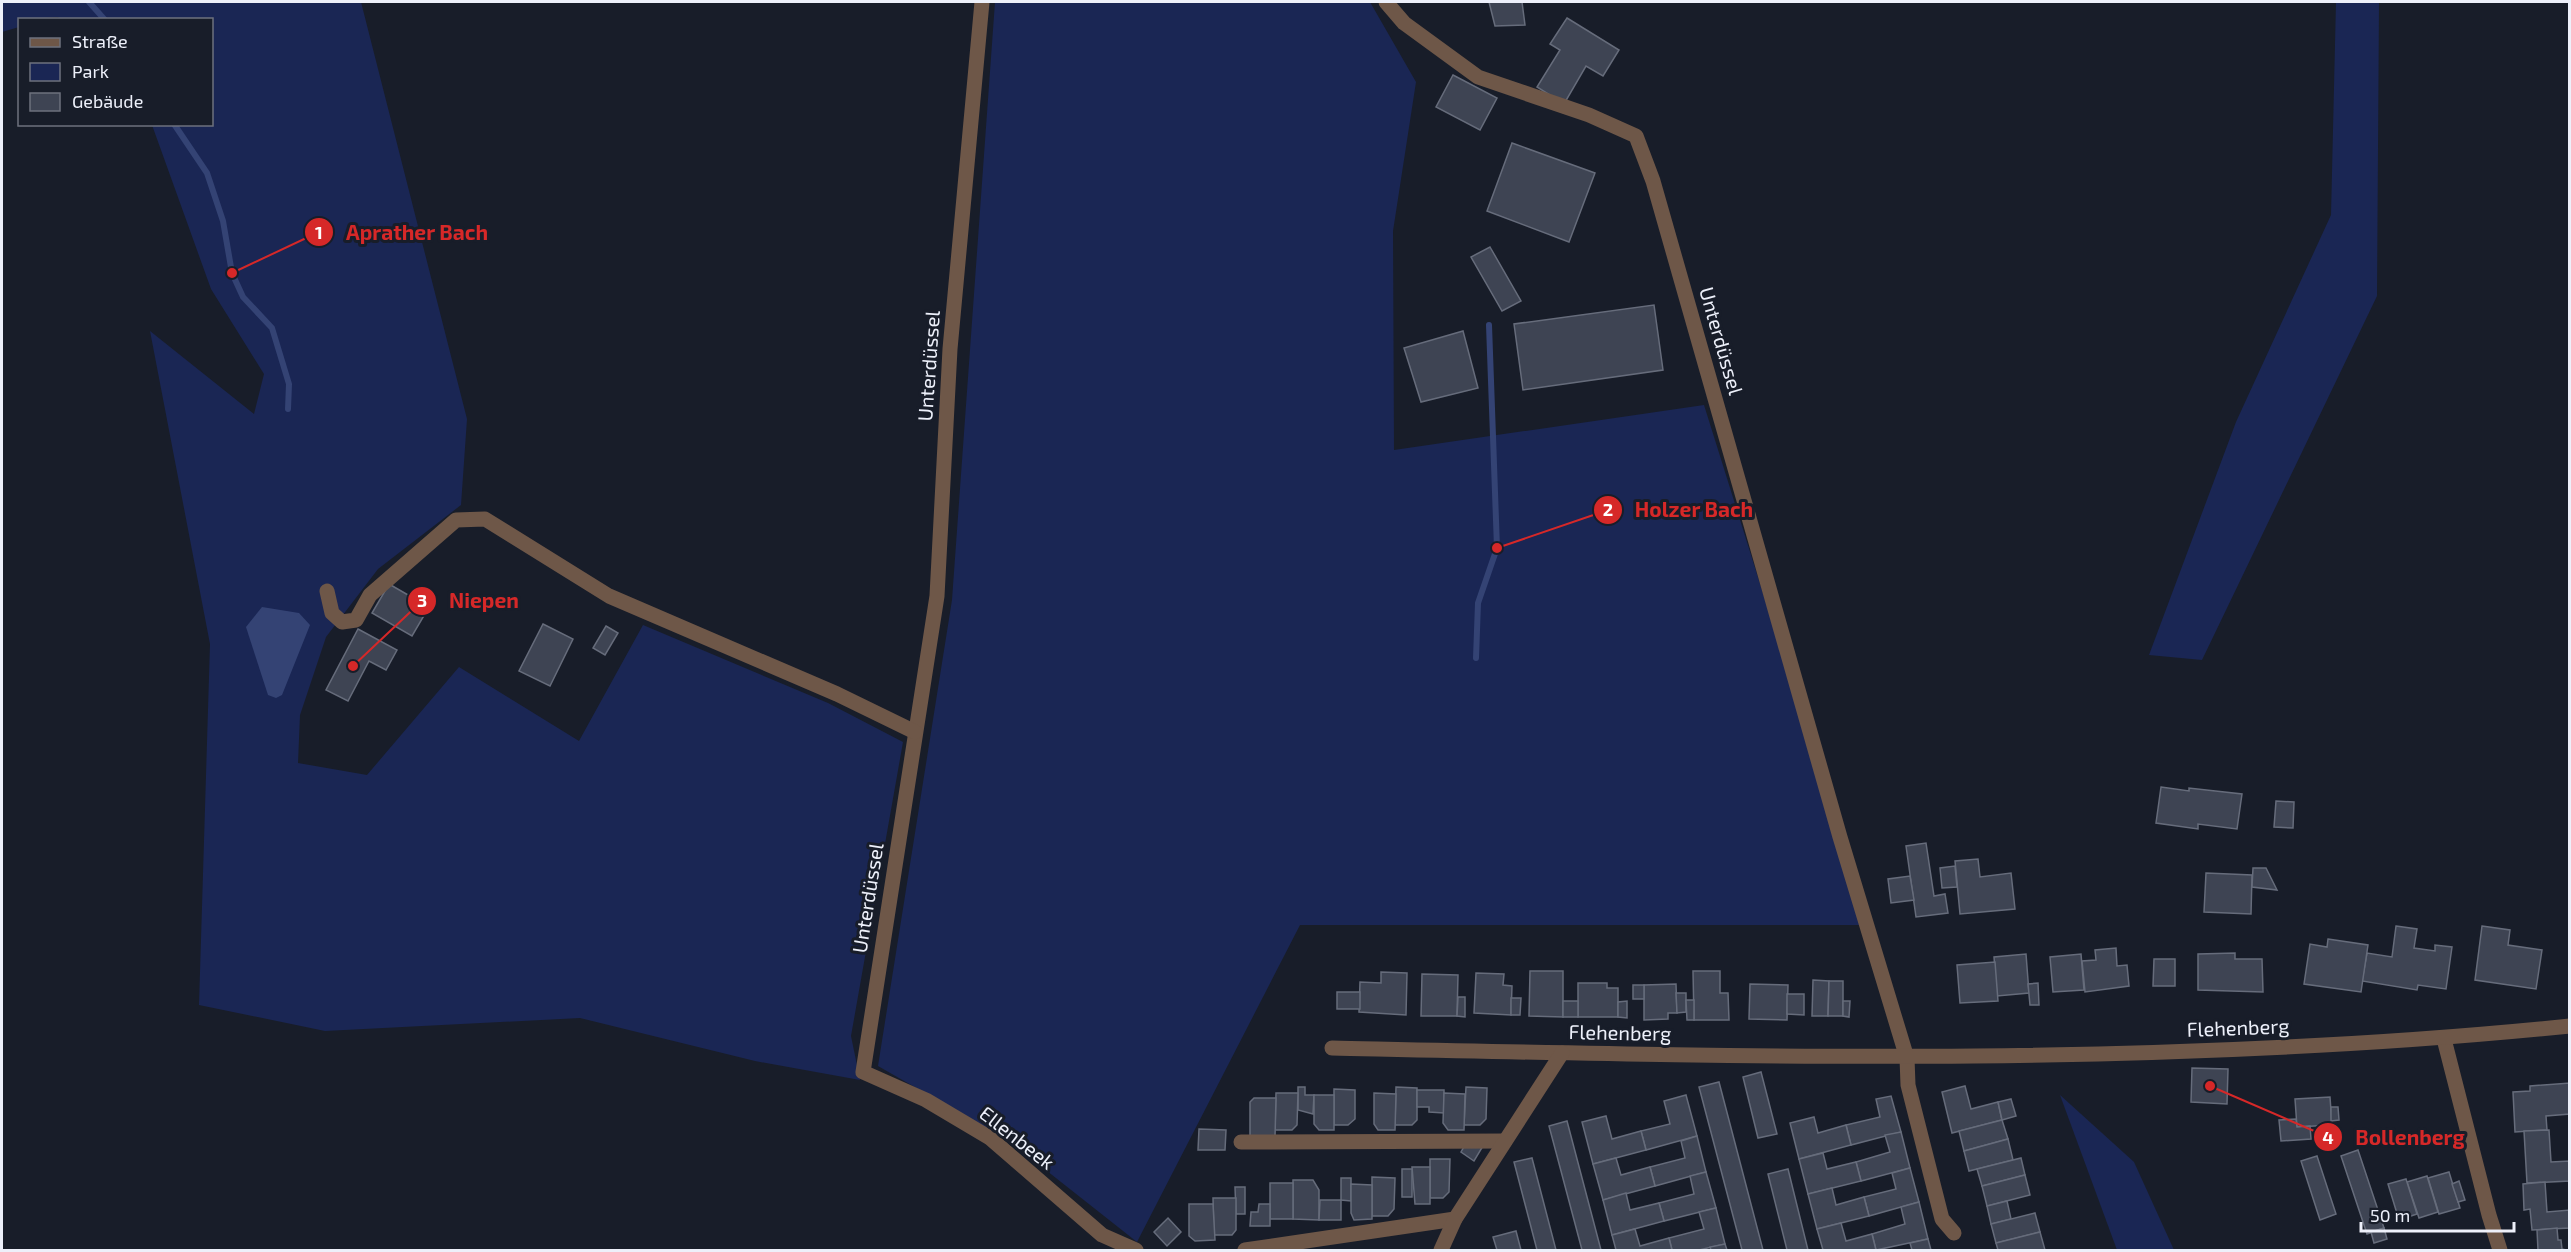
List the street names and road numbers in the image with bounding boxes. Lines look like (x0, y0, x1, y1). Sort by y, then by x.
street label: Unterdüssel (1695, 284, 1749, 397)
street label: Unterdüssel (912, 310, 944, 422)
street label: Unterdüssel (846, 841, 888, 955)
street label: Flehenberg (2186, 1013, 2290, 1041)
street label: Flehenberg (1568, 1019, 1672, 1045)
street label: Ellenbeek (975, 1101, 1060, 1174)

